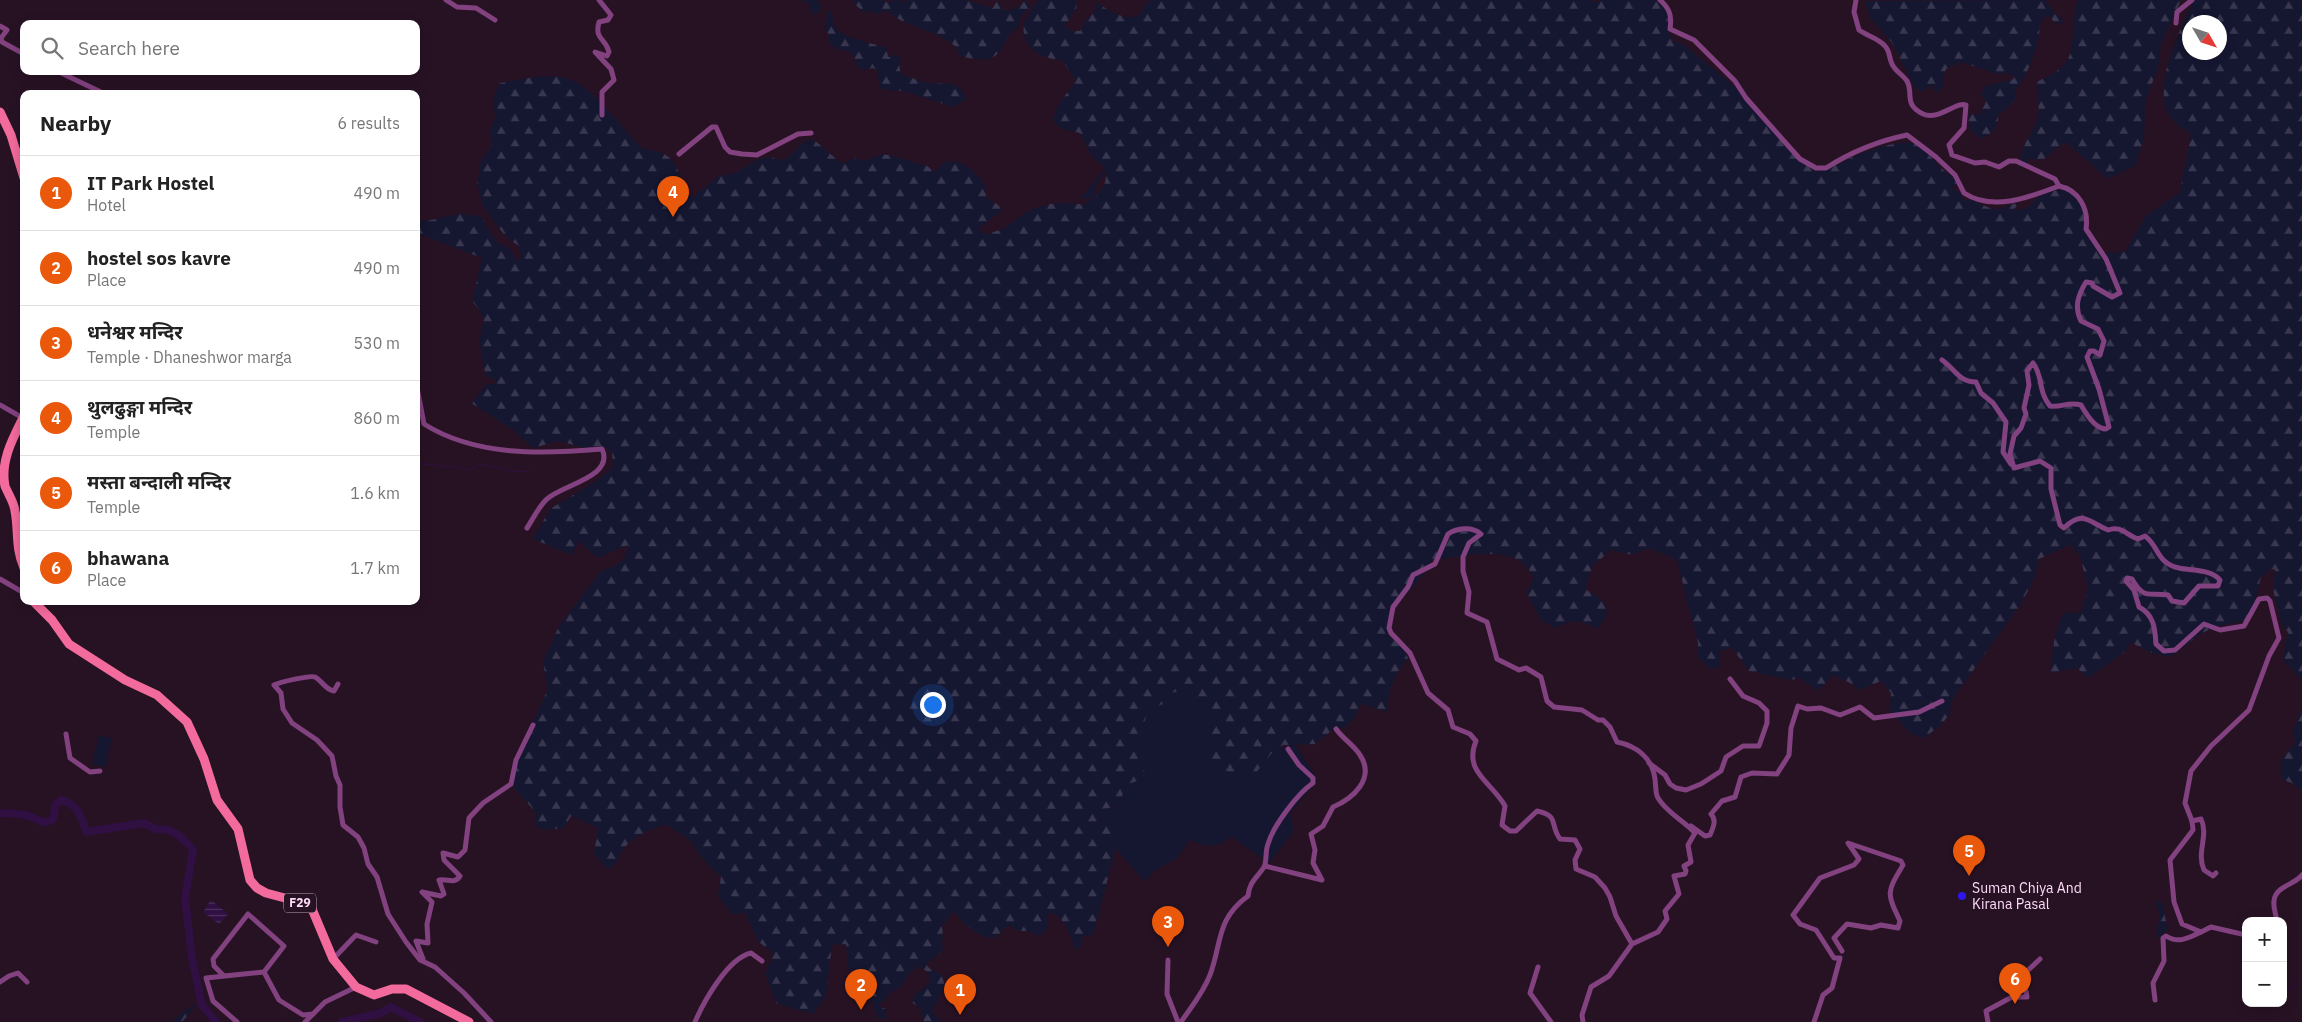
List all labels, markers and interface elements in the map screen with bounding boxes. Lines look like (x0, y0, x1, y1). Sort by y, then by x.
north arrow (2182, 15, 2227, 60)
search box (20, 20, 420, 75)
icon: search (38, 34, 66, 62)
text: Search here (78, 36, 180, 60)
text: Nearby (40, 109, 111, 137)
text: 6 results (337, 113, 400, 133)
text: IT Park Hostel (87, 171, 214, 195)
pin: 4 (657, 176, 689, 217)
text: 1 (51, 183, 61, 203)
text: 490 m (353, 183, 400, 203)
text: Hotel (87, 195, 126, 215)
text: hostel sos kavre (87, 246, 231, 270)
text: 2 (51, 258, 61, 278)
text: 490 m (353, 258, 400, 278)
text: Place (87, 270, 126, 290)
text: धनेश्वर मन्दिर (87, 320, 183, 344)
text: 3 (51, 333, 61, 353)
text: 530 m (353, 333, 400, 353)
text: Temple · Dhaneshwor marga (87, 347, 292, 367)
text: थुलढुङ्गा मन्दिर (87, 395, 192, 419)
text: 4 (51, 408, 61, 428)
text: 860 m (353, 408, 400, 428)
text: Temple (87, 422, 140, 442)
text: मस्ता बन्दाली मन्दिर (87, 470, 231, 494)
text: 5 (51, 483, 61, 503)
text: 1.6 km (350, 483, 400, 503)
text: Temple (87, 497, 140, 517)
text: bhawana (87, 546, 169, 570)
text: 6 (51, 558, 61, 578)
text: 1.7 km (350, 558, 400, 578)
text: Place (87, 570, 126, 590)
your location (920, 692, 946, 718)
pin: 5 (1953, 835, 1985, 876)
place label: Suman Chiya And Kirana Pasal (1972, 879, 2082, 913)
marker: Suman Chiya And Kirana Pasal (1956, 890, 1968, 902)
road number: F29 (284, 894, 316, 912)
pin: 3 (1152, 906, 1184, 947)
map controls (2242, 917, 2287, 1007)
button: + (2242, 917, 2287, 962)
button: − (2242, 962, 2287, 1007)
pin: 6 (1999, 963, 2031, 1004)
pin: 2 (845, 969, 877, 1010)
pin: 1 (944, 974, 976, 1015)

